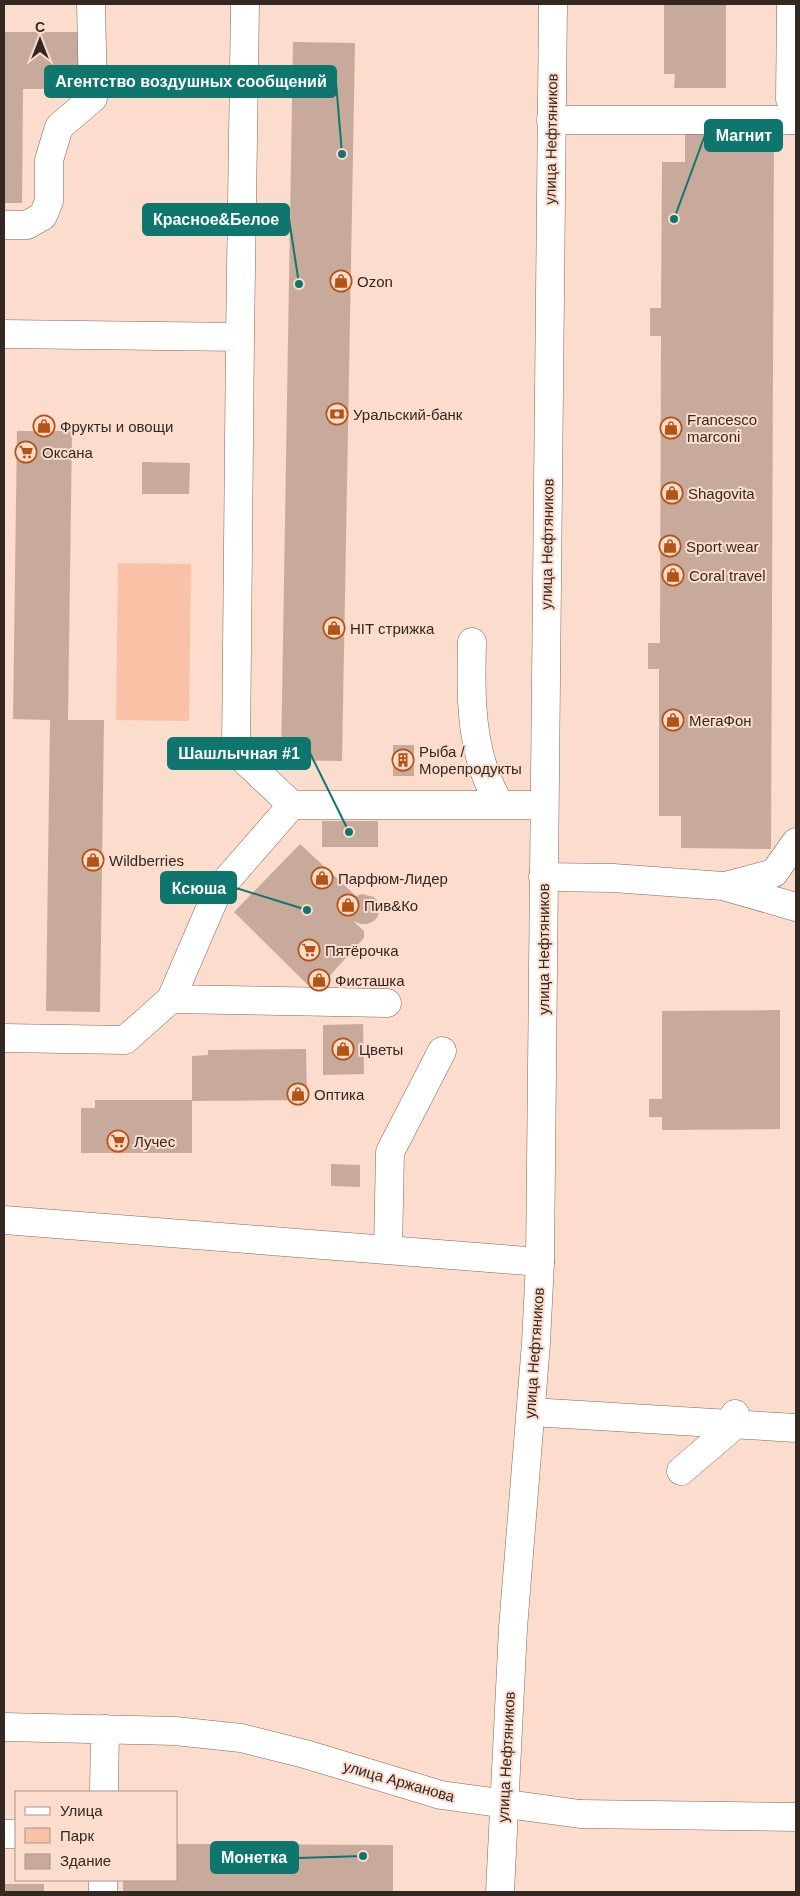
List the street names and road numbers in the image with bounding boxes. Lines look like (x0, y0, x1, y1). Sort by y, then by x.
street label: улица Нефтяников (541, 73, 561, 205)
street label: улица Нефтяников (537, 478, 557, 610)
street label: улица Нефтяников (535, 883, 552, 1015)
street label: улица Нефтяников (521, 1287, 547, 1419)
street label: улица Нефтяников (494, 1691, 518, 1823)
street label: улица Аржанова (341, 1757, 457, 1805)

